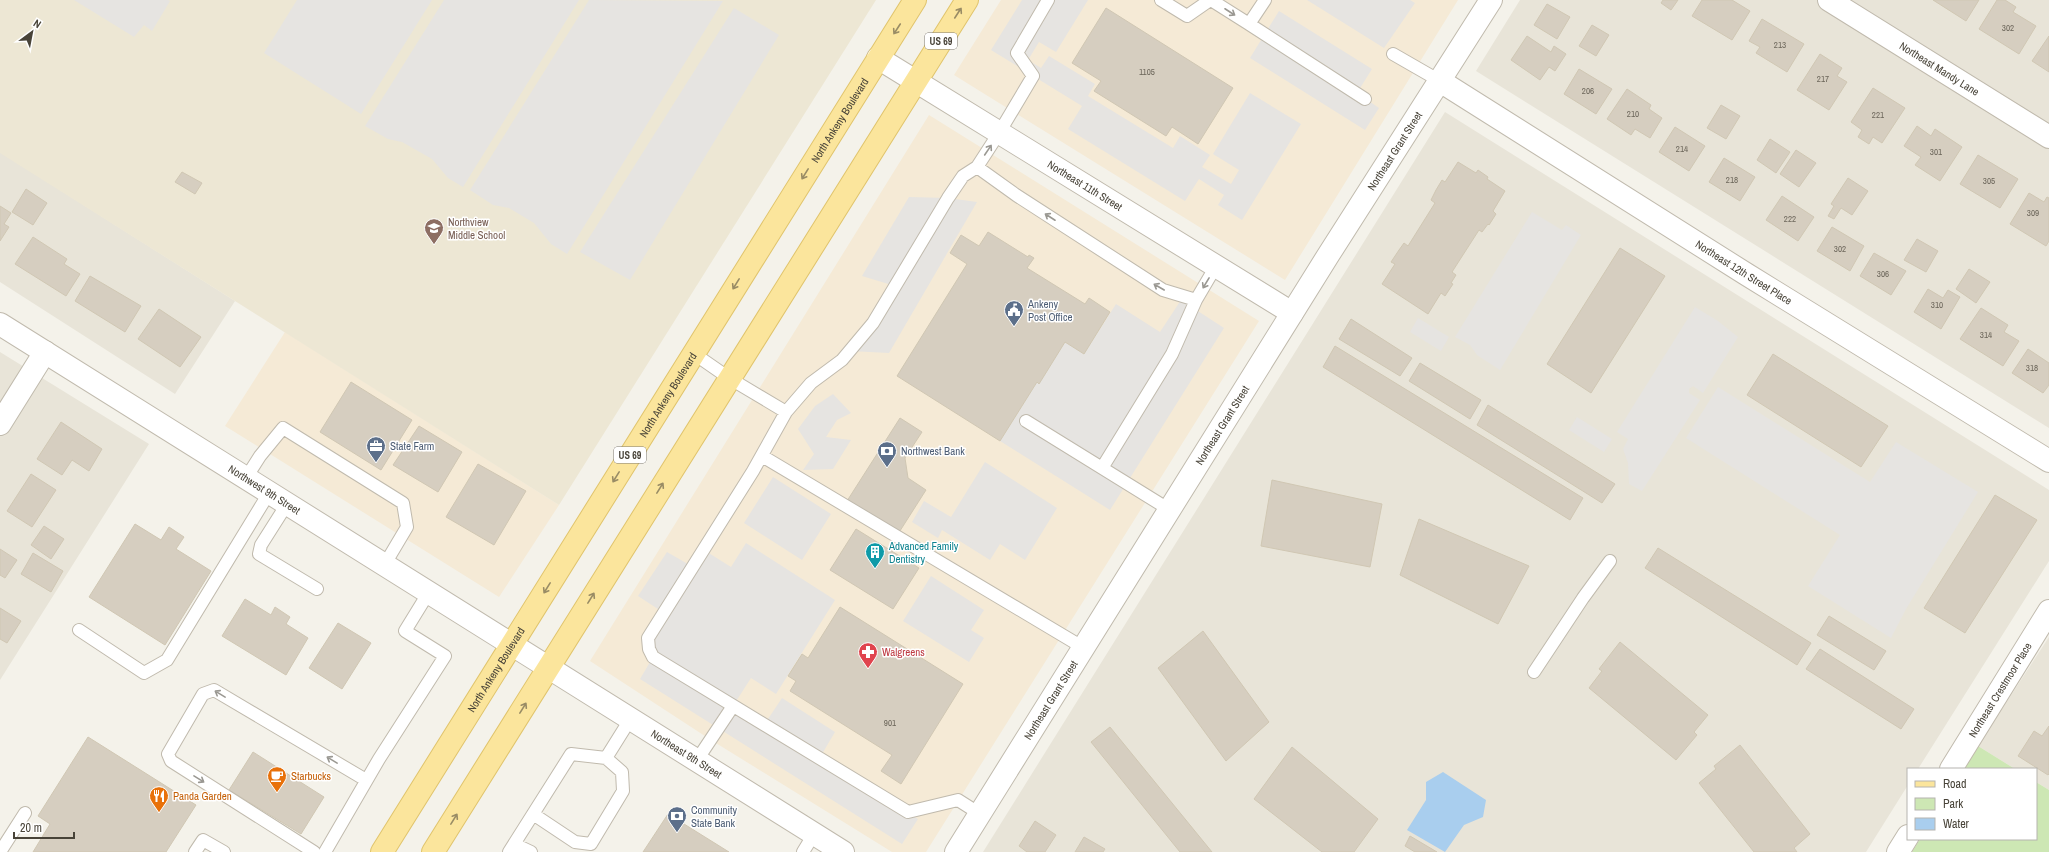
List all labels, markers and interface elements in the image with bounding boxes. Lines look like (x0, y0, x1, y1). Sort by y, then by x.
one-way arrow (955, 7, 963, 19)
one-way arrow (1224, 8, 1235, 16)
north arrow (12, 12, 52, 52)
text: N (31, 16, 44, 31)
house number: 302 (2002, 22, 2014, 34)
one-way arrow (892, 23, 900, 35)
road number: US 69 (925, 33, 957, 49)
house number: 213 (1774, 39, 1786, 51)
street label: Northeast Mandy Lane (1897, 39, 1982, 99)
house number: 1105 (1139, 66, 1155, 78)
house number: 217 (1817, 73, 1829, 85)
street label: North Ankeny Boulevard (808, 75, 871, 165)
house number: 206 (1582, 85, 1594, 97)
street label: Northeast Grant Street (1364, 108, 1425, 193)
house number: 210 (1627, 108, 1639, 120)
house number: 221 (1872, 109, 1884, 121)
house number: 214 (1676, 143, 1688, 155)
one-way arrow (984, 145, 992, 156)
house number: 301 (1930, 146, 1942, 158)
street label: Northeast 11th Street (1045, 157, 1125, 214)
one-way arrow (801, 168, 809, 180)
house number: 218 (1726, 174, 1738, 186)
house number: 305 (1983, 175, 1995, 187)
house number: 309 (2027, 207, 2039, 219)
one-way arrow (1045, 213, 1056, 221)
house number: 222 (1784, 213, 1796, 225)
place label: Northview Middle School (448, 215, 505, 242)
school or university icon: Northview Middle School (423, 217, 445, 245)
street label: Northeast 12th Street Place (1693, 237, 1795, 308)
house number: 302 (1834, 243, 1846, 255)
house number: 306 (1877, 268, 1889, 280)
one-way arrow (1202, 277, 1210, 288)
one-way arrow (732, 278, 740, 290)
one-way arrow (1153, 282, 1165, 290)
place label: Ankeny Post Office (1027, 297, 1072, 324)
public building icon: Ankeny Post Office (1003, 299, 1025, 327)
house number: 310 (1931, 299, 1943, 311)
house number: 314 (1980, 329, 1992, 341)
street label: North Ankeny Boulevard (636, 350, 700, 440)
house number: 318 (2026, 362, 2038, 374)
street label: Northeast Grant Street (1192, 382, 1252, 468)
office icon: State Farm (365, 435, 387, 463)
place label: State Farm (390, 439, 434, 453)
bank icon: Northwest Bank (876, 440, 898, 468)
place label: Northwest Bank (901, 444, 965, 458)
road number: US 69 (614, 447, 646, 463)
street label: Northwest 9th Street (226, 462, 303, 518)
one-way arrow (611, 471, 619, 483)
one-way arrow (657, 482, 665, 494)
place label: Advanced Family Dentistry (888, 539, 959, 566)
building icon: Advanced Family Dentistry (864, 541, 886, 569)
one-way arrow (543, 582, 551, 593)
one-way arrow (588, 592, 596, 604)
street label: North Ankeny Boulevard (464, 625, 528, 715)
street label: Northeast Crestmoor Place (1965, 640, 2035, 740)
pharmacy icon: Walgreens (857, 641, 879, 669)
place label: Walgreens (882, 645, 925, 659)
street label: Northeast Grant Street (1021, 657, 1081, 742)
one-way arrow (215, 690, 227, 698)
one-way arrow (518, 703, 527, 714)
house number: 901 (884, 717, 896, 729)
street label: Northeast 9th Street (648, 727, 725, 782)
one-way arrow (326, 756, 338, 764)
cafe icon: Starbucks (266, 765, 288, 793)
legend (1907, 768, 2037, 840)
place label: Starbucks (291, 769, 332, 783)
one-way arrow (193, 775, 204, 783)
text: Road (1943, 776, 1967, 792)
restaurant icon: Panda Garden (148, 785, 170, 813)
place label: Panda Garden (173, 789, 232, 803)
text: Park (1943, 796, 1963, 812)
place label: Community State Bank (691, 803, 738, 830)
bank icon: Community State Bank (666, 805, 688, 833)
scale bar (14, 814, 74, 840)
one-way arrow (450, 814, 458, 825)
text: Water (1943, 816, 1970, 832)
text: 20 m (20, 820, 42, 836)

